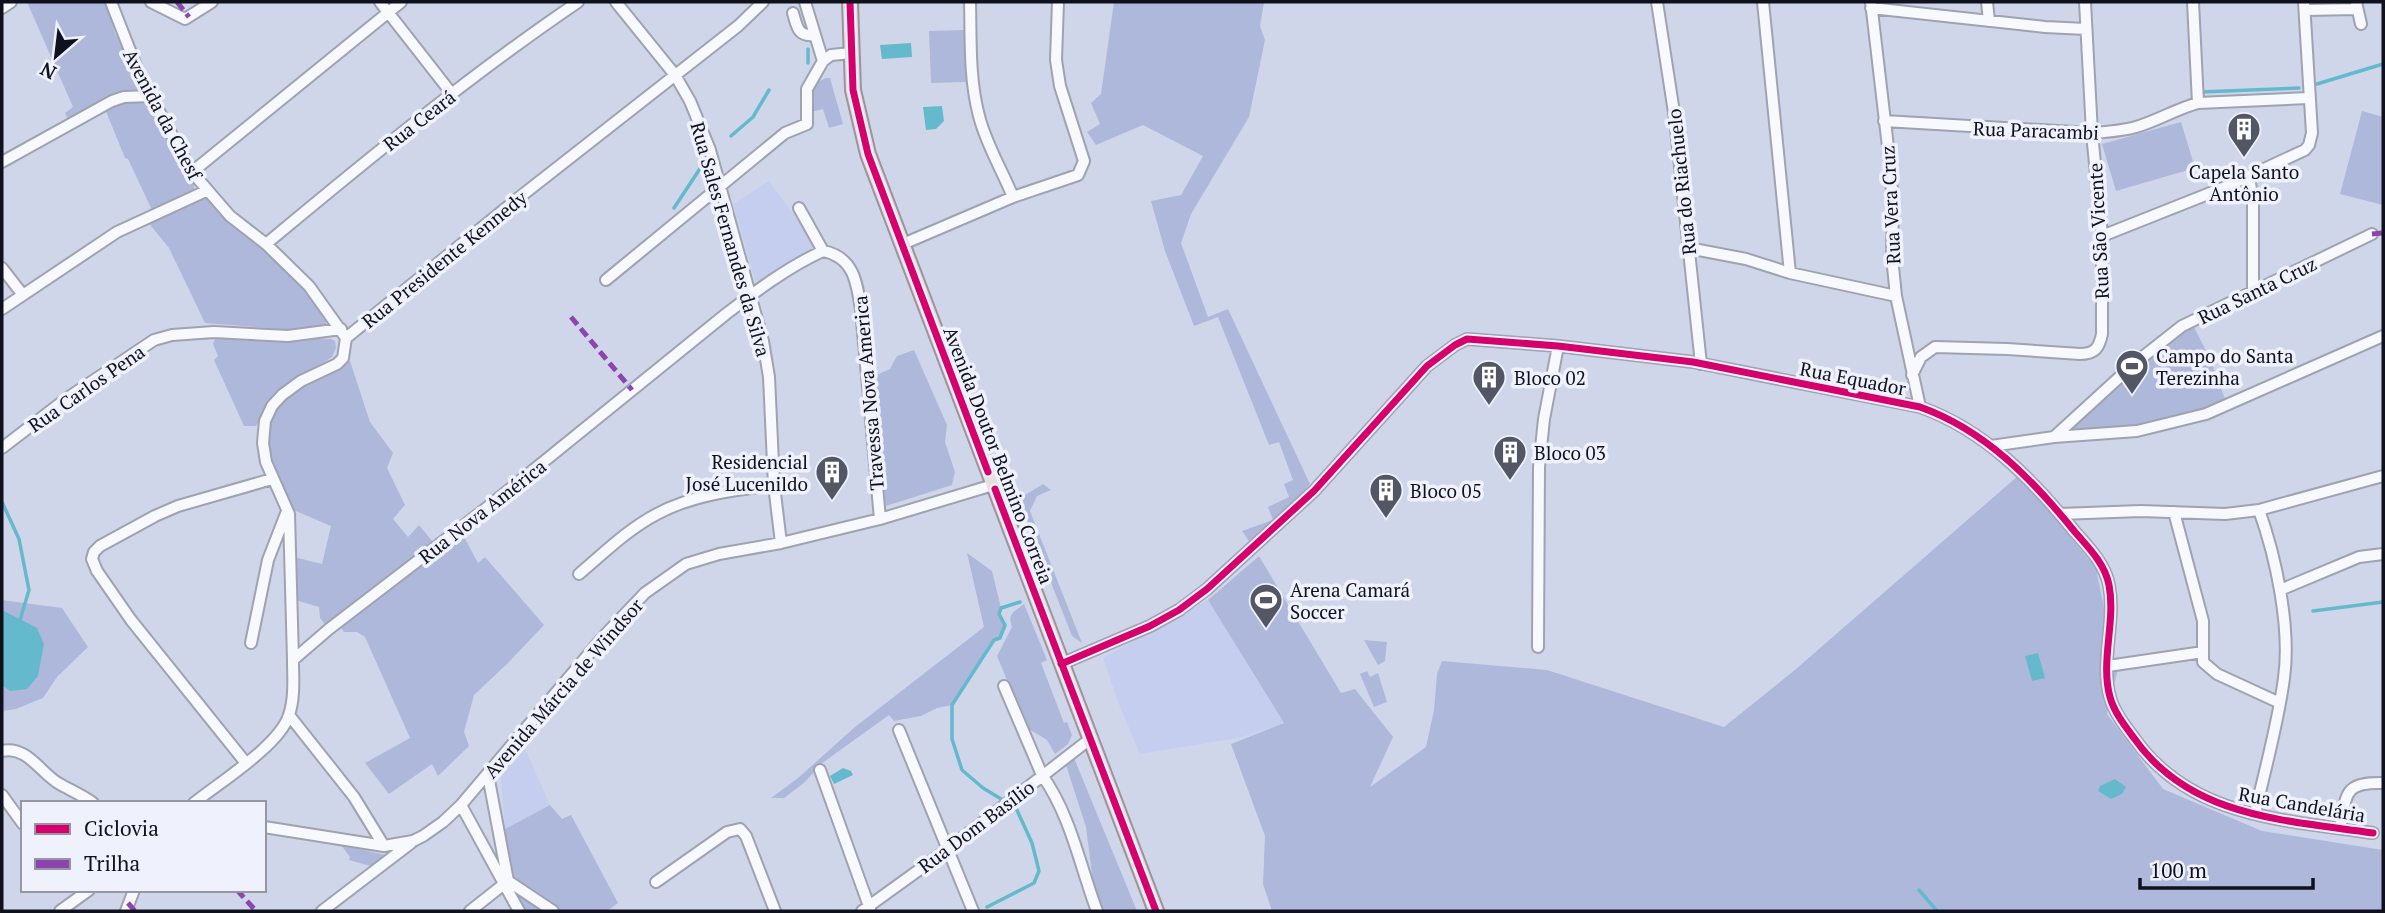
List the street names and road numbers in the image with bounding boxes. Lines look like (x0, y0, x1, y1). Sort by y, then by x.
street label: Avenida da Chesf (118, 44, 209, 185)
street label: Rua Ceará (378, 84, 461, 156)
street label: Rua do Riachuelo (1661, 108, 1701, 256)
street label: Rua Paracambi (1973, 115, 2099, 145)
street label: Rua Sales Fernandes da Silva (685, 119, 777, 360)
street label: Rua Vera Cruz (1874, 145, 1906, 265)
street label: Rua São Vicente (2082, 162, 2114, 300)
street label: Rua Presidente Kennedy (356, 184, 532, 333)
street label: Rua Santa Cruz (2193, 250, 2321, 330)
street label: Travessa Nova America (847, 294, 889, 491)
street label: Avenida Doutor Belmino Correia (938, 323, 1060, 588)
street label: Rua Carlos Pena (23, 338, 149, 437)
street label: Rua Equador (1798, 355, 1909, 401)
street label: Rua Nova América (413, 453, 551, 569)
street label: Avenida Márcia de Windsor (478, 592, 648, 783)
street label: Rua Dom Basílio (913, 774, 1039, 878)
street label: Rua Candelária (2237, 781, 2368, 828)

